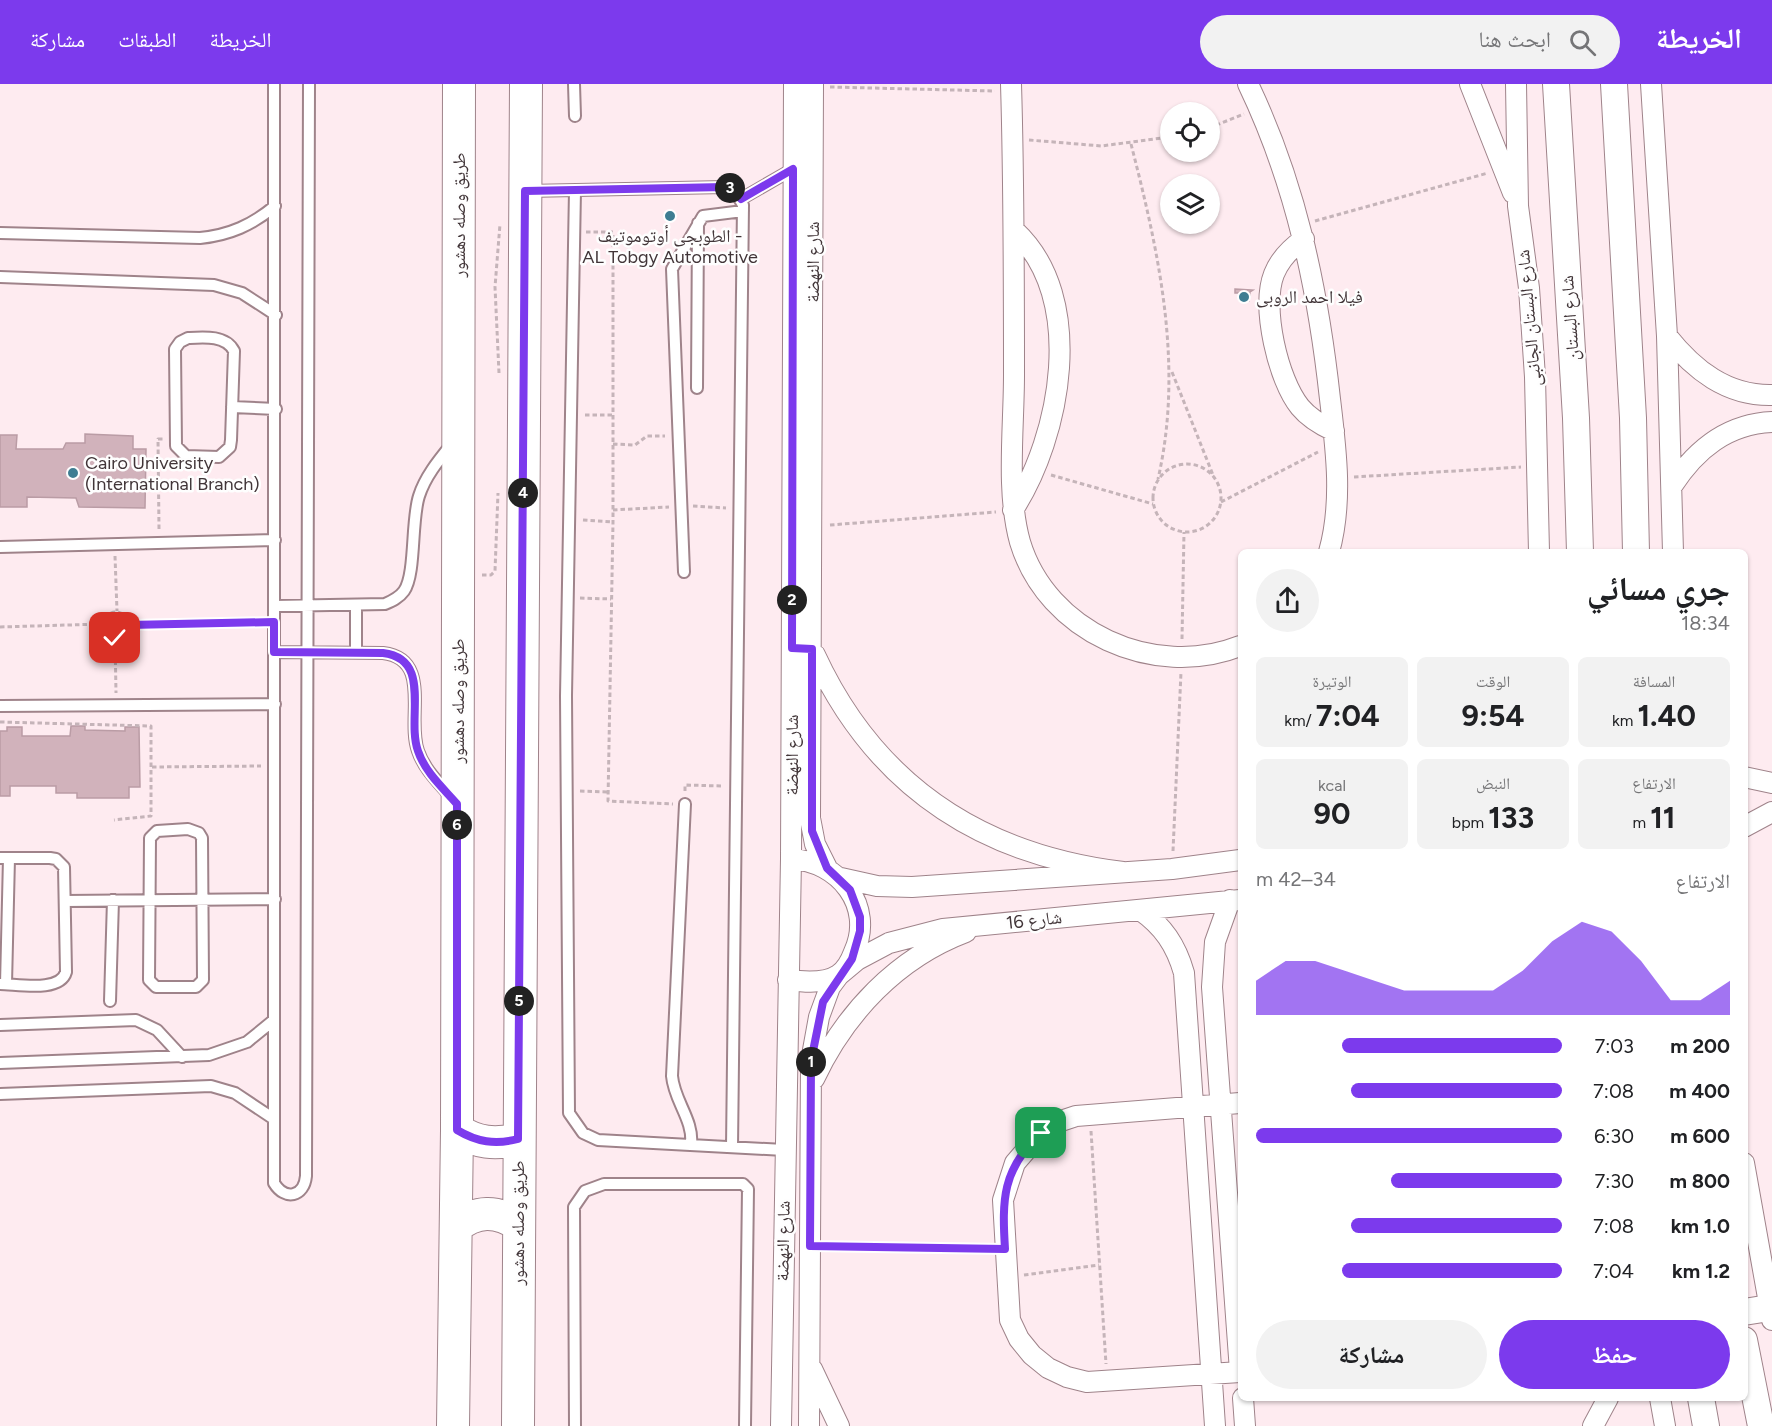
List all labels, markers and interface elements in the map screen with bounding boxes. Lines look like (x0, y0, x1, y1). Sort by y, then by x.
search box (1200, 15, 1620, 69)
text: الخريطة (1656, 21, 1742, 55)
text: ابحث هنا (1479, 26, 1551, 53)
icon: search (1566, 26, 1599, 59)
text: مشاركة (30, 27, 85, 52)
text: الطبقات (118, 27, 177, 52)
text: الخريطة (210, 27, 271, 52)
map controls (1160, 102, 1220, 234)
button: locate (1160, 102, 1220, 162)
street label: طريق وصله دهشور (448, 153, 470, 278)
pin: 3 (715, 173, 745, 203)
button: layers (1160, 174, 1220, 234)
text: 3 (726, 178, 734, 197)
marker: الطوبجى أوتوموتيف - AL Tobgy Automotive (663, 209, 677, 223)
street label: شارع النهضة (802, 221, 824, 303)
place label: الطوبجى أوتوموتيف - AL Tobgy Automotive (582, 225, 758, 268)
street label: شارع البستان الجانبى (1512, 249, 1546, 387)
street label: شارع البستان (1556, 275, 1584, 361)
place label: فيلا احمد الروبى (1256, 286, 1363, 308)
marker: فيلا احمد الروبى (1237, 290, 1251, 304)
place label: Cairo University (International Branch) (85, 452, 260, 495)
marker: Cairo University (International Branch) (66, 466, 80, 480)
pin: 4 (508, 478, 538, 508)
text: 4 (518, 483, 528, 502)
button: share (1256, 569, 1319, 632)
text: جري مسائي (1587, 569, 1730, 608)
pin: 2 (777, 585, 807, 615)
text: 2 (787, 590, 797, 609)
text: 18:34 (1681, 611, 1730, 635)
pin (89, 612, 140, 663)
icon: check (98, 621, 131, 654)
street label: طريق وصله دهشور (447, 639, 469, 764)
text: الوتيرة (1313, 672, 1351, 691)
text: الوقت (1476, 672, 1510, 691)
text: المسافة (1633, 672, 1675, 691)
text: 7:04 (1316, 697, 1380, 734)
text: 9:54 (1462, 697, 1524, 734)
text: 1.40 (1637, 697, 1696, 734)
text: /km (1284, 711, 1316, 730)
text: km (1612, 711, 1637, 730)
street label: شارع النهضة (781, 714, 803, 796)
text: النبض (1476, 774, 1510, 793)
text: الارتفاع (1632, 774, 1676, 793)
text: kcal (1318, 776, 1346, 795)
text: 90 (1314, 795, 1350, 832)
text: 133 (1488, 799, 1534, 836)
text: 11 (1650, 799, 1675, 836)
pin: 6 (442, 810, 472, 840)
text: bpm (1452, 813, 1488, 832)
text: m (1633, 813, 1650, 832)
text: 6 (452, 815, 462, 834)
text: 34–42 m (1256, 867, 1336, 891)
text: الارتفاع (1675, 869, 1730, 893)
street label: شارع 16 (1005, 906, 1063, 934)
pin: 5 (504, 986, 534, 1016)
text: 5 (514, 991, 524, 1010)
text: 7:03 (1595, 1034, 1634, 1058)
text: 200 m (1670, 1034, 1730, 1058)
pin: 1 (796, 1047, 826, 1077)
text: 1 (808, 1052, 814, 1071)
text: 7:08 (1593, 1079, 1634, 1103)
text: 400 m (1669, 1079, 1730, 1103)
pin (1015, 1107, 1066, 1158)
icon: arrive (1024, 1116, 1057, 1149)
text: 6:30 (1594, 1124, 1634, 1148)
text: 600 m (1670, 1124, 1730, 1148)
street label: طريق وصله دهشور (507, 1161, 529, 1286)
text: 7:30 (1595, 1169, 1634, 1193)
text: 800 m (1670, 1169, 1730, 1193)
street label: شارع النهضة (771, 1200, 795, 1282)
text: 7:08 (1593, 1214, 1634, 1238)
text: 1.0 km (1671, 1214, 1730, 1238)
text: 7:04 (1593, 1259, 1634, 1283)
text: 1.2 km (1672, 1259, 1730, 1283)
button: مشاركة (1256, 1320, 1487, 1389)
button: حفظ (1499, 1320, 1730, 1389)

